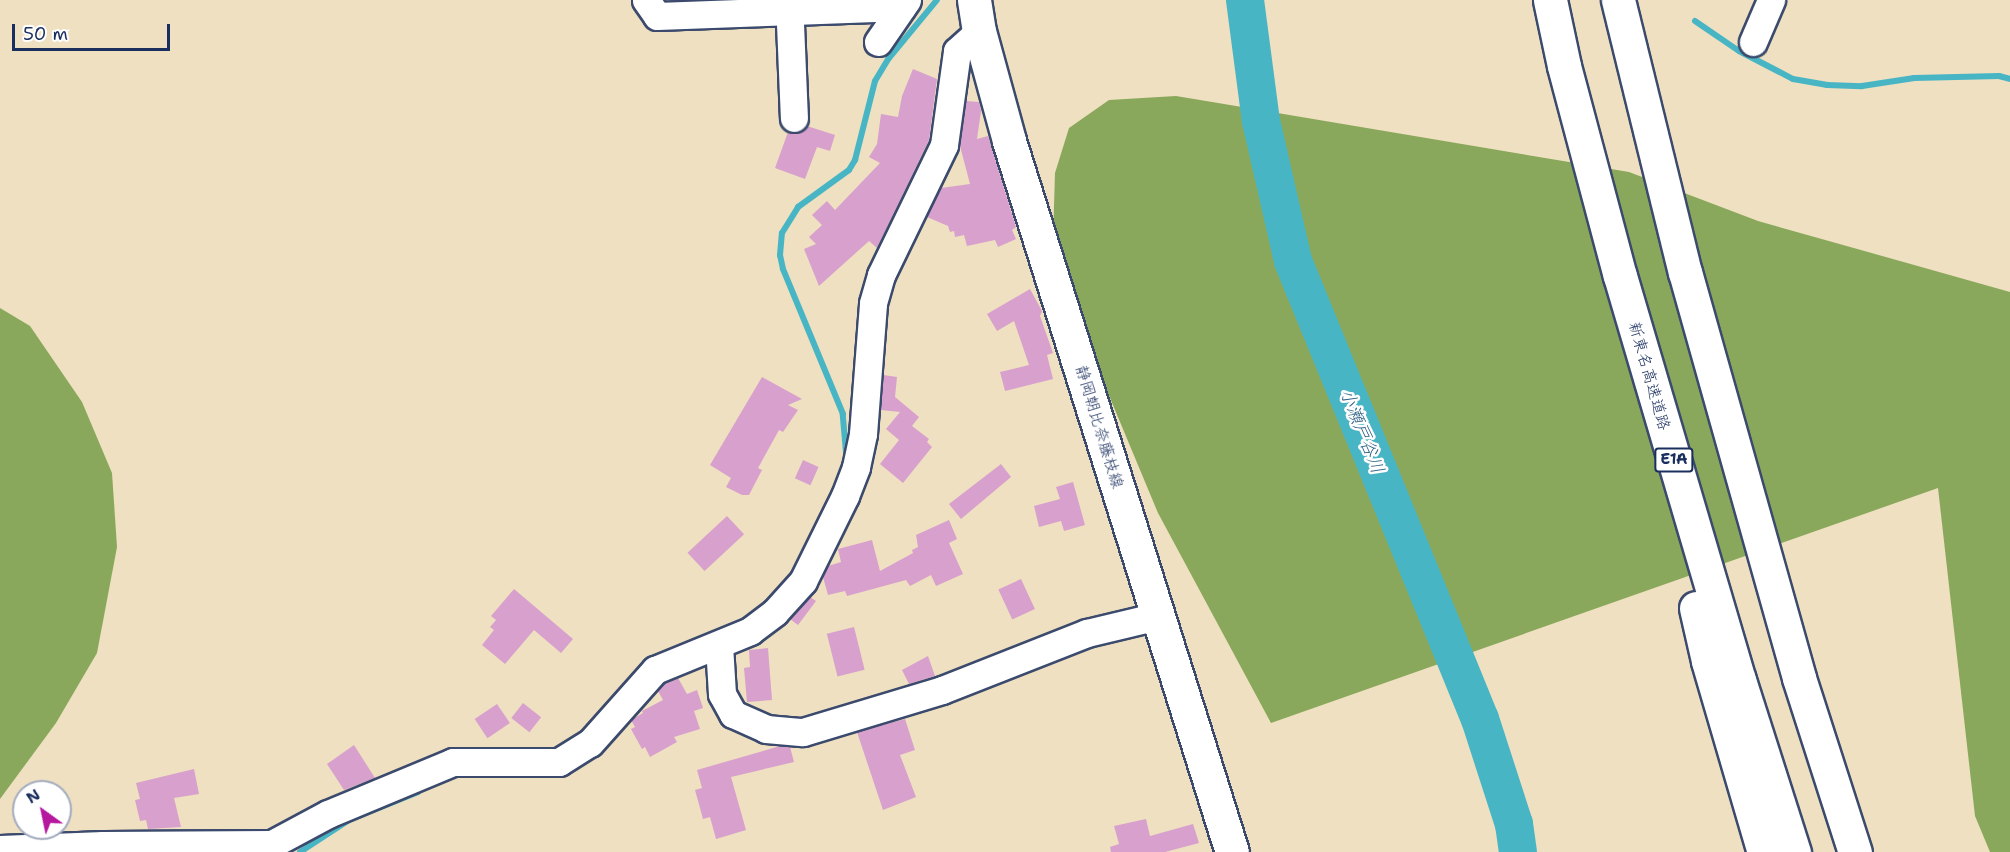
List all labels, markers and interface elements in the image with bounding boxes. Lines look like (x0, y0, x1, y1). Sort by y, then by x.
scale bar (15, 12, 172, 50)
text: 50 m (23, 22, 68, 46)
street label: 新東名高速道路 (1624, 320, 1674, 432)
street label: 静岡朝比奈藤枝線 (1071, 363, 1127, 491)
water label: 小瀬戸谷川 (1335, 385, 1389, 477)
road number: E1A (1653, 448, 1695, 472)
north arrow (12, 780, 72, 840)
text: N (22, 784, 44, 808)

